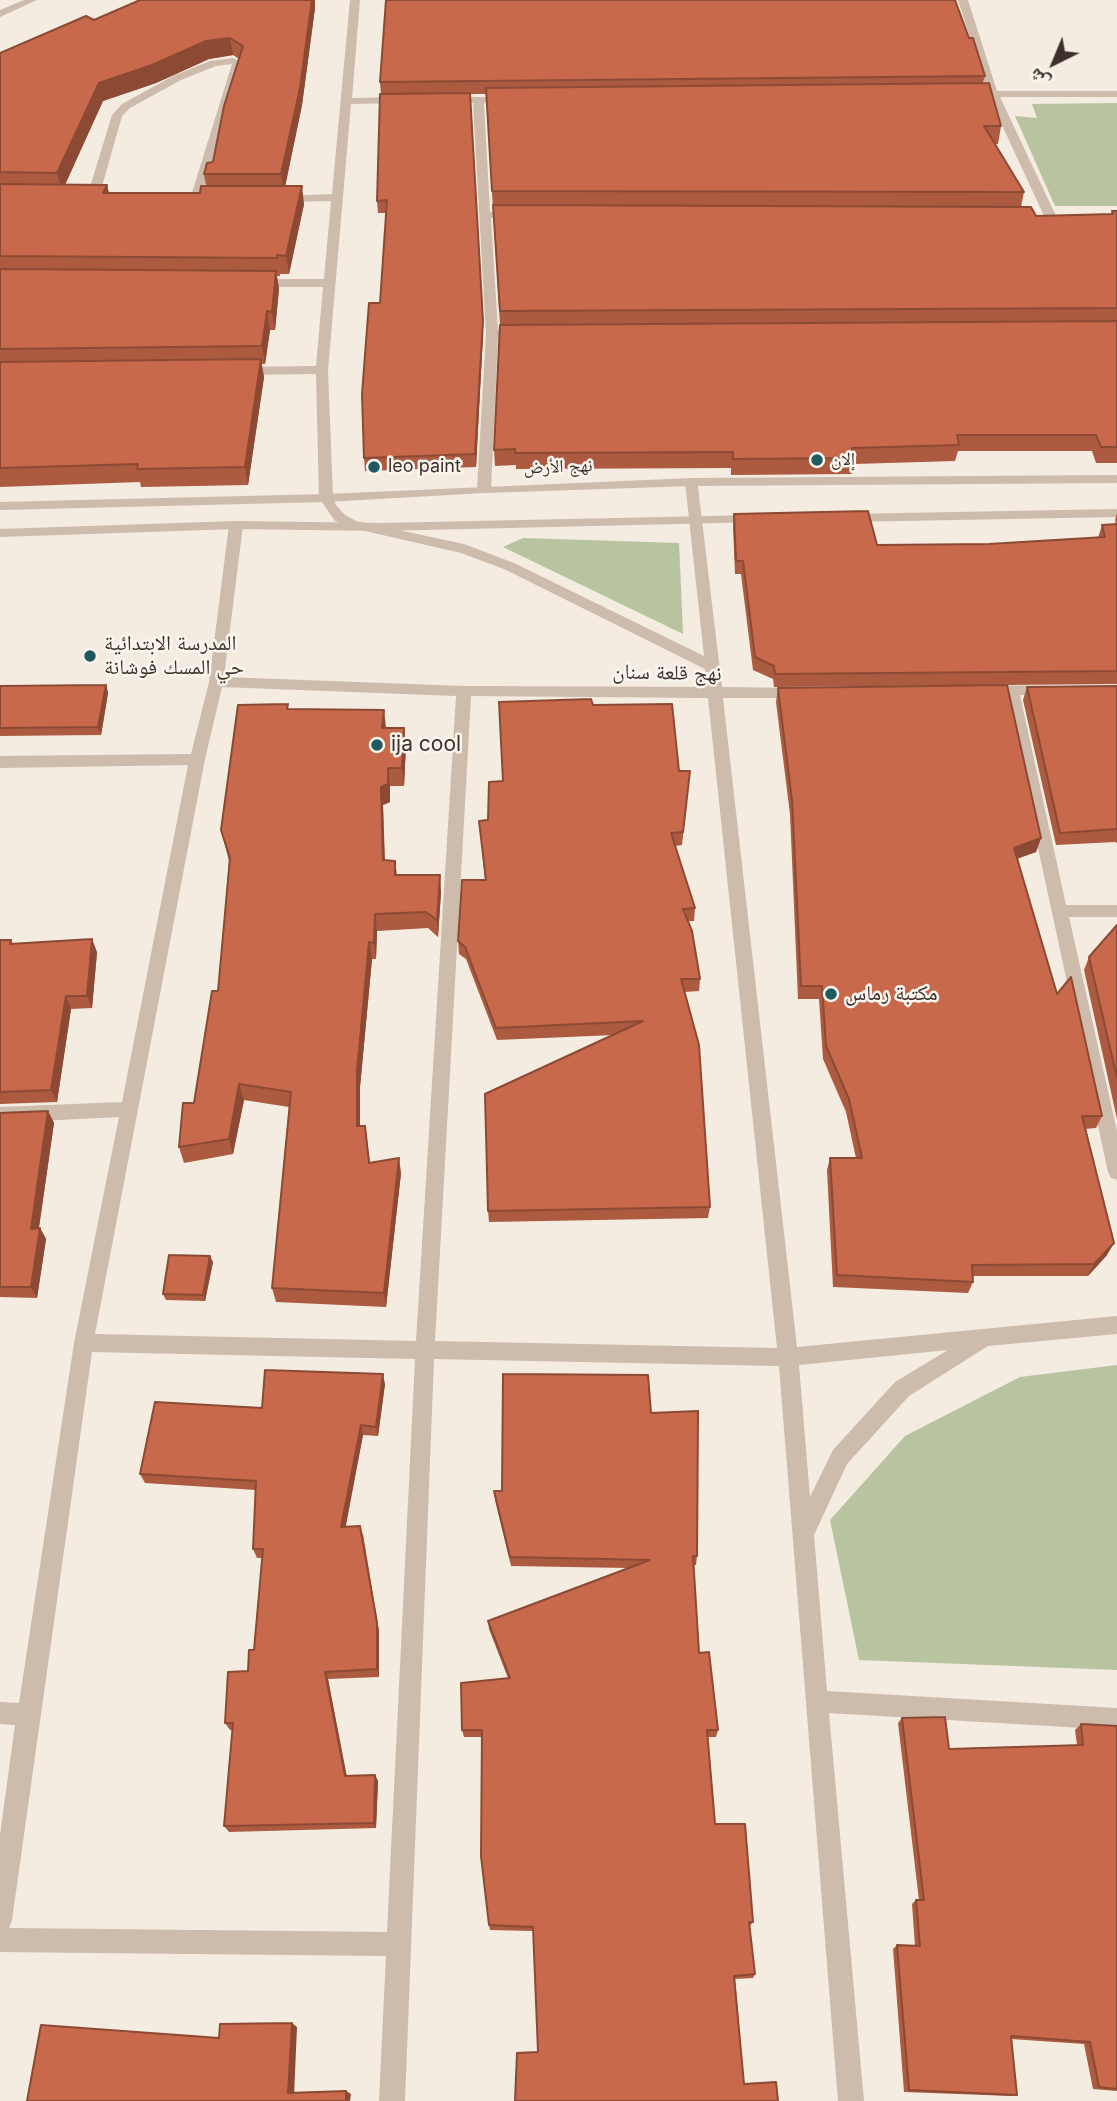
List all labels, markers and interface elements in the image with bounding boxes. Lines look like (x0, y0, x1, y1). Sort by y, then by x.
north arrow (1019, 28, 1089, 98)
text: ش (1024, 63, 1055, 94)
place label: إلان (831, 449, 855, 471)
marker: إلان (809, 452, 825, 468)
street label: نهج الأرض (523, 455, 593, 479)
place label: leo paint (388, 456, 461, 478)
marker: leo paint (366, 459, 382, 475)
place label: المدرسة الابتدائية حي المسك فوشانة (104, 631, 244, 681)
marker: المدرسة الابتدائية حي المسك فوشانة (82, 648, 98, 664)
street label: نهج قلعة سنان (612, 659, 722, 687)
place label: ija cool (391, 732, 461, 758)
marker: ija cool (369, 737, 385, 753)
place label: مكتبة رماس (845, 981, 938, 1007)
marker: مكتبة رماس (823, 986, 839, 1002)

